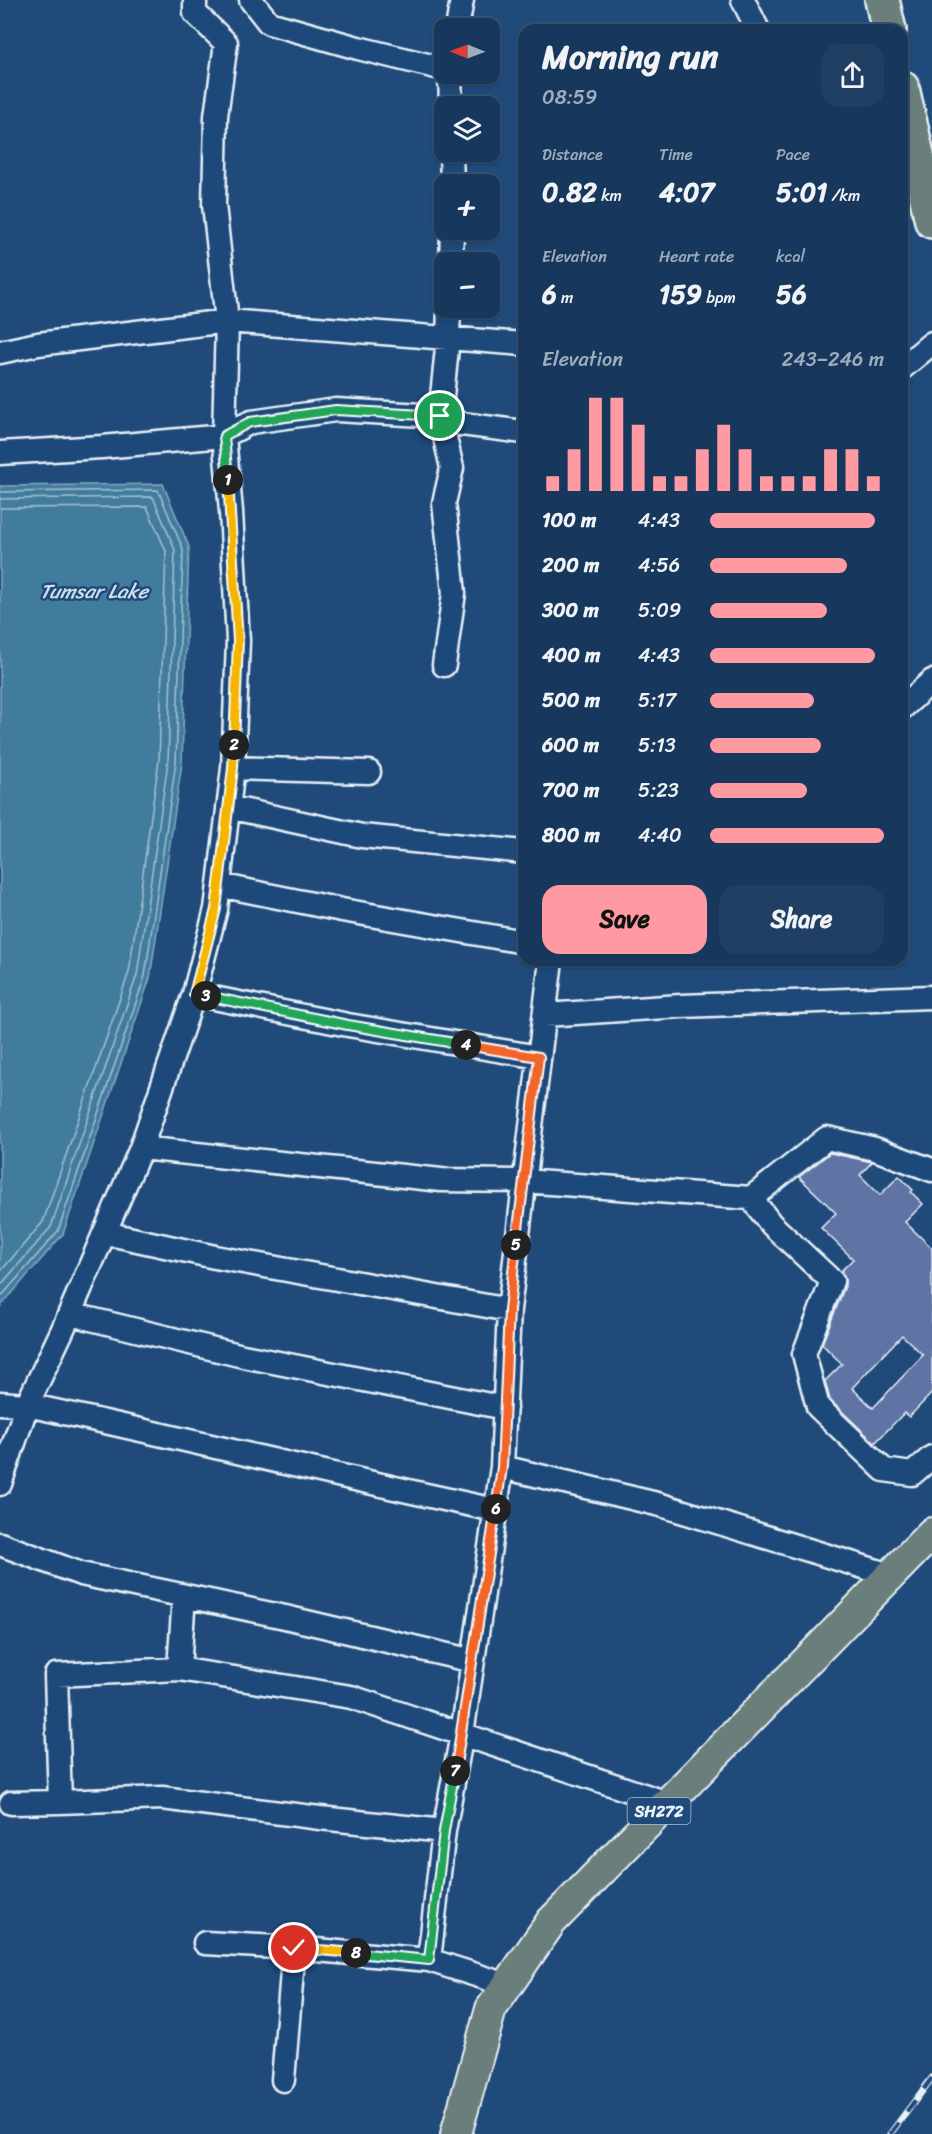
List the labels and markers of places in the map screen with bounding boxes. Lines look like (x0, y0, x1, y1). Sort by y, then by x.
pin (414, 390, 465, 441)
pin: 1 (213, 465, 243, 495)
pin: 2 (219, 730, 249, 760)
pin: 3 (191, 981, 221, 1011)
pin: 4 (451, 1030, 481, 1060)
pin: 5 (501, 1230, 531, 1260)
pin: 6 (481, 1494, 511, 1524)
pin: 7 (440, 1756, 470, 1786)
pin (268, 1922, 319, 1973)
pin: 8 (341, 1938, 371, 1968)

